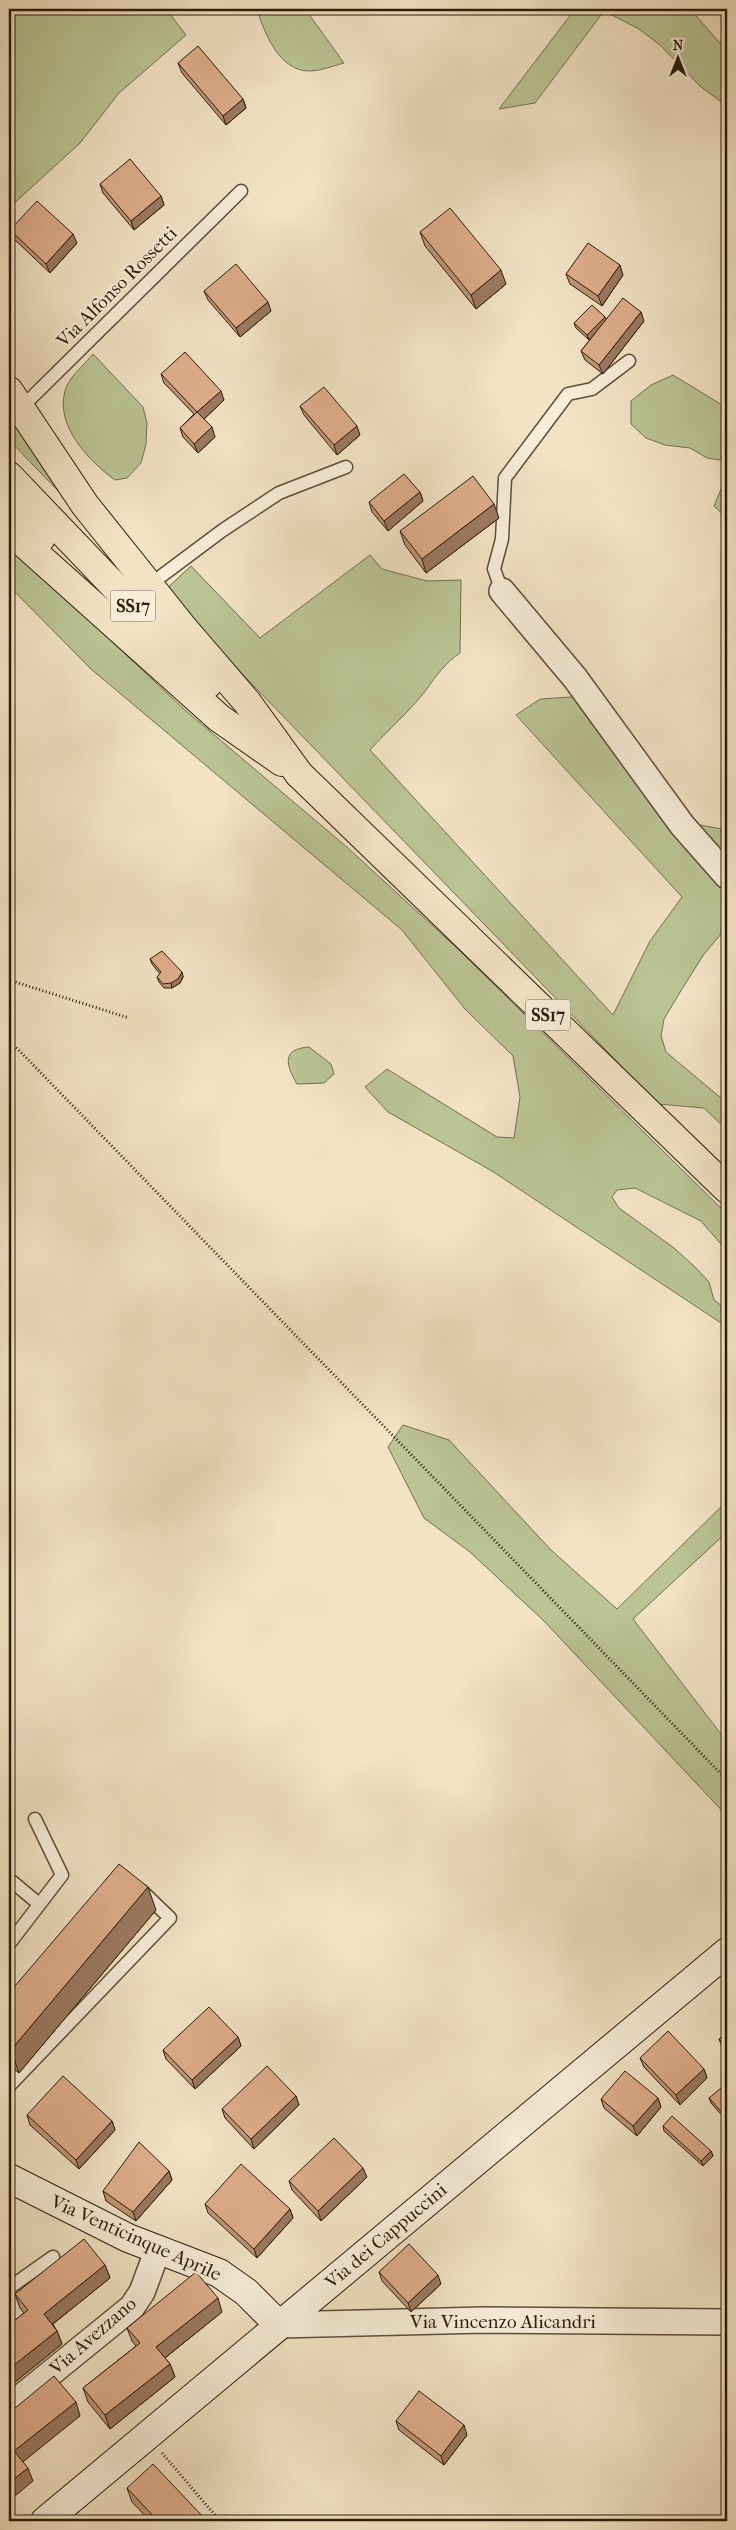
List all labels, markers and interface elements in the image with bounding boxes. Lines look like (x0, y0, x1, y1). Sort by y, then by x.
north arrow (654, 32, 704, 82)
text: N (673, 37, 684, 54)
street label: Via Alfonso Rossetti (51, 222, 182, 353)
road number: SS17 (110, 590, 156, 622)
road number: SS17 (526, 1000, 570, 1030)
street label: Via dei Cappuccini (320, 2178, 452, 2294)
street label: Via Venticinque Aprile (46, 2190, 225, 2286)
street label: Via Avezzano (44, 2292, 141, 2380)
street label: Via Vincenzo Alicandri (409, 2311, 596, 2333)

